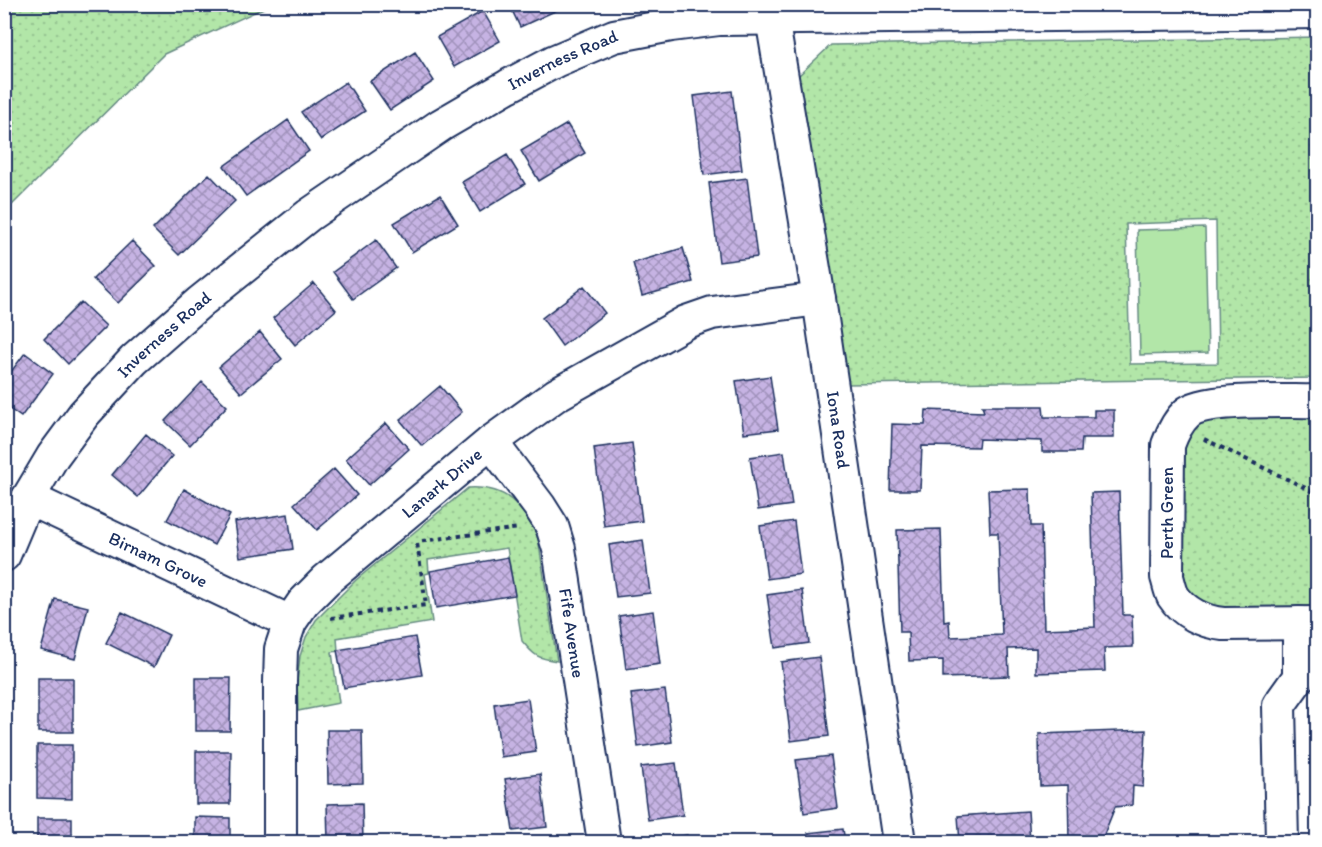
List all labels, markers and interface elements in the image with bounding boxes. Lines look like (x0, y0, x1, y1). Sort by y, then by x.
street label: Inverness Road (504, 25, 621, 95)
street label: Inverness Road (112, 286, 216, 382)
street label: Iona Road (822, 389, 855, 470)
street label: Lanark Drive (397, 443, 487, 523)
street label: Perth Green (1156, 467, 1178, 559)
street label: Birnam Grove (105, 527, 211, 592)
street label: Fife Avenue (554, 587, 590, 680)

